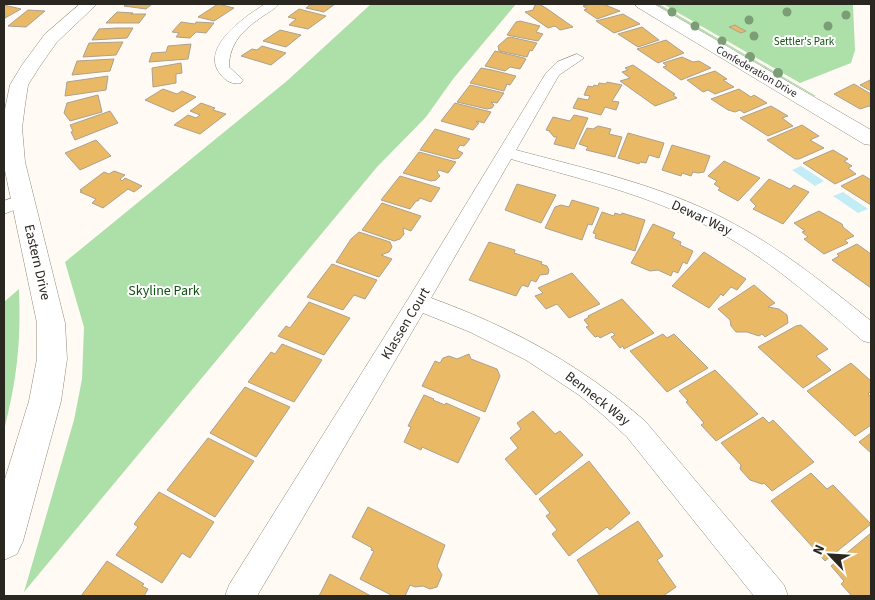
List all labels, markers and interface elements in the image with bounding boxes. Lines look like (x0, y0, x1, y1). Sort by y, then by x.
park label: Settler's Park (774, 34, 835, 49)
street label: Confederation Drive (713, 42, 801, 101)
street label: Dewar Way (668, 195, 736, 241)
street label: Eastern Drive (19, 222, 55, 302)
park label: Skyline Park (128, 281, 200, 301)
street label: Klassen Court (377, 284, 435, 363)
street label: Benneck Way (561, 367, 635, 431)
north arrow (805, 530, 855, 580)
text: N (808, 541, 830, 558)

